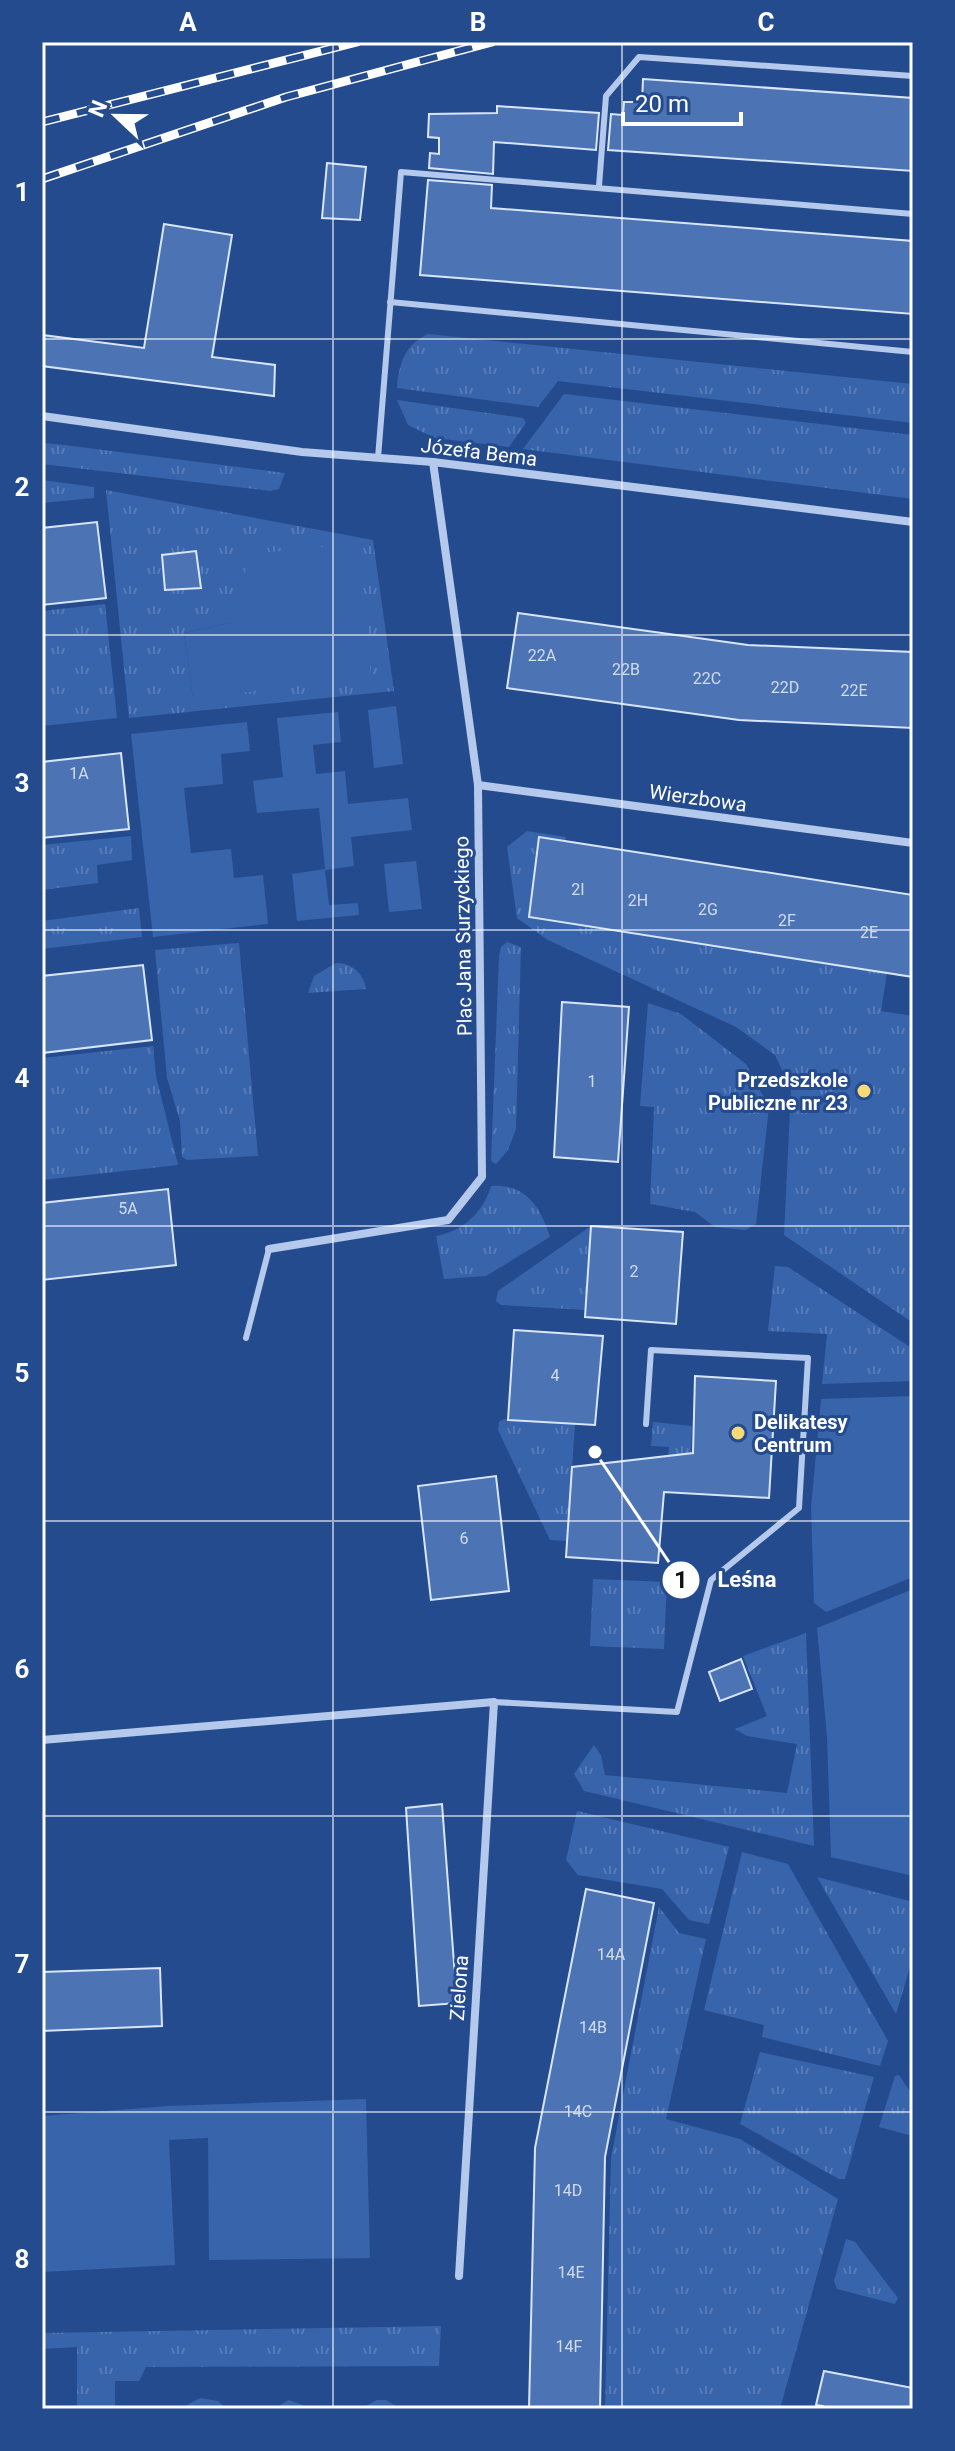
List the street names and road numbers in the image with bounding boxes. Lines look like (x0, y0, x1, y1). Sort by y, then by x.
street label: Józefa Bema (420, 433, 538, 471)
street label: Wierzbowa (648, 779, 748, 817)
street label: Plac Jana Surzyckiego (449, 836, 477, 1036)
street label: Zielona (445, 1954, 473, 2022)

